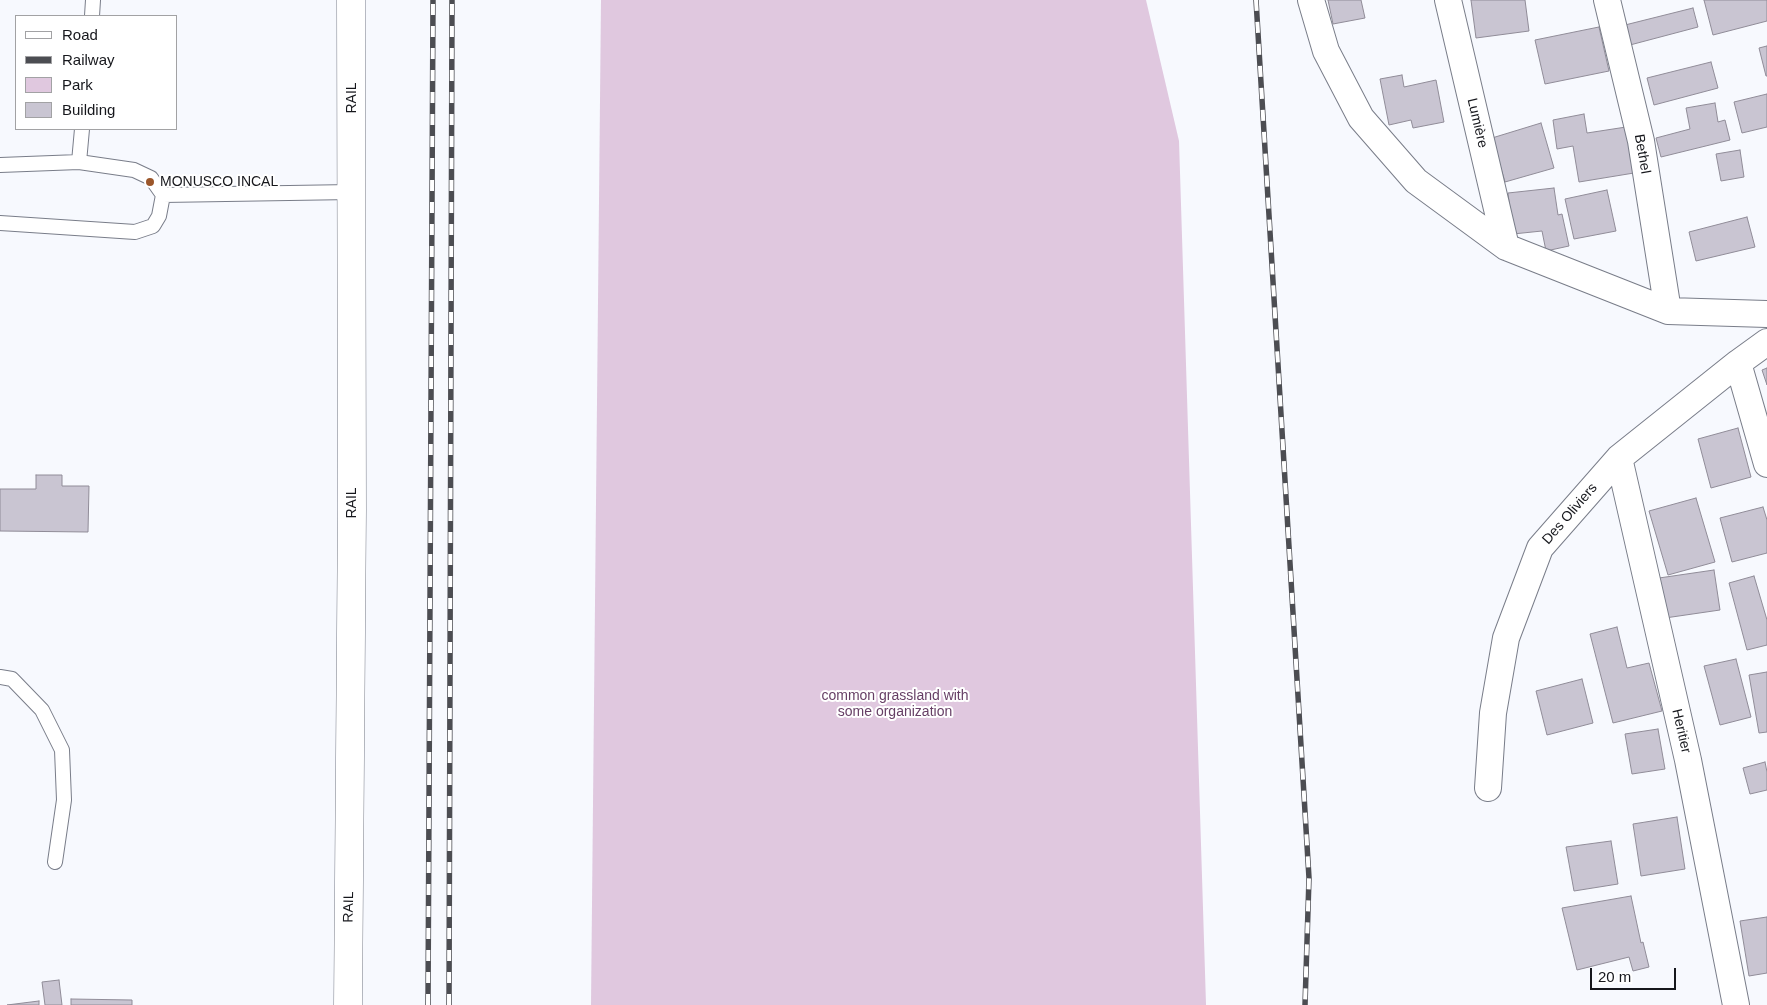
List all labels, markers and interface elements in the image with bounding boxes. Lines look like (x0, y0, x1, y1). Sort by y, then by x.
legend (15, 15, 178, 130)
text: Road (62, 26, 98, 43)
text: Railway (62, 51, 115, 68)
text: Park (62, 76, 93, 93)
street label: RAIL (344, 82, 360, 114)
street label: Lumière (1463, 96, 1491, 150)
text: Building (62, 101, 115, 118)
street label: Bethel (1630, 133, 1654, 175)
place label: MONUSCO INCAL (160, 174, 278, 190)
marker: MONUSCO INCAL (144, 176, 156, 188)
street label: Des Oliviers (1539, 480, 1601, 548)
street label: RAIL (344, 487, 360, 519)
park label: common grassland with some organization (821, 688, 969, 720)
street label: Heritier (1668, 707, 1694, 755)
street label: RAIL (340, 891, 358, 923)
scale bar (1592, 958, 1678, 990)
text: 20 m (1598, 968, 1631, 985)

